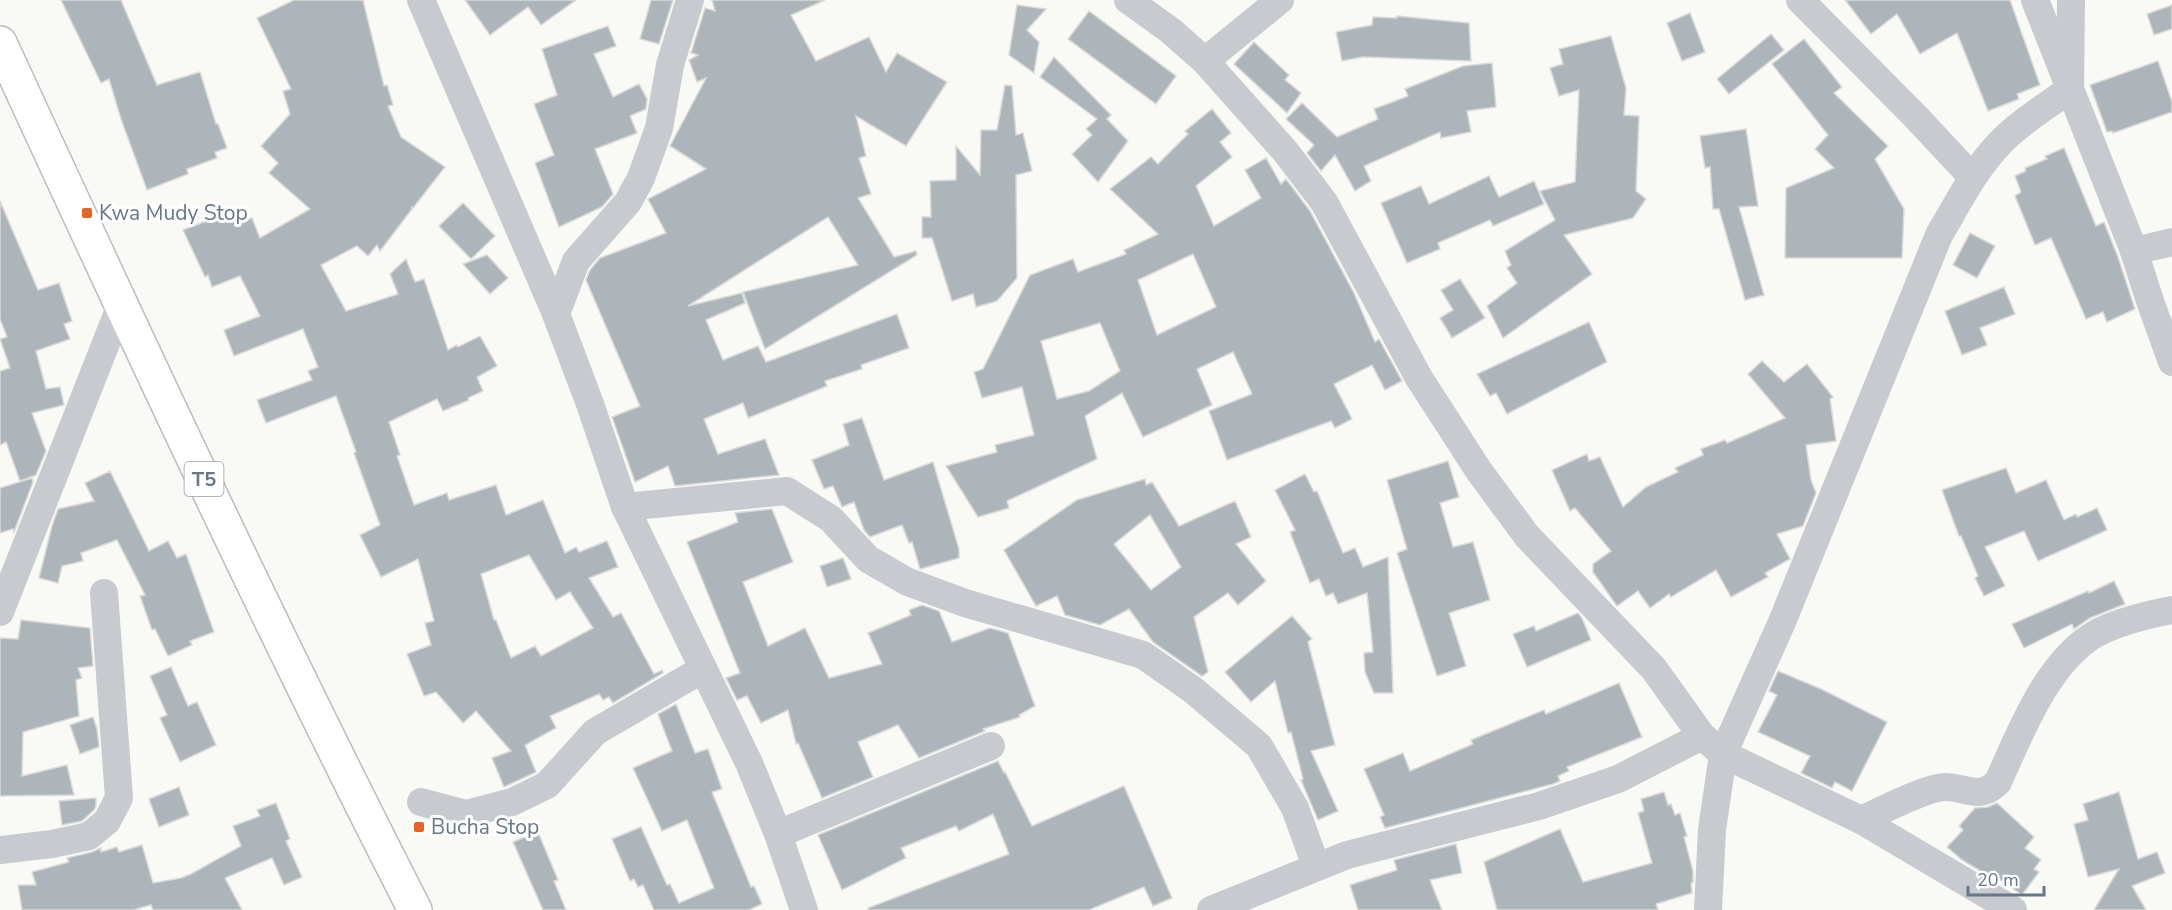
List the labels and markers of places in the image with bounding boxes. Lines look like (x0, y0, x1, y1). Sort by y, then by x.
place label: Kwa Mudy Stop (99, 199, 248, 227)
marker: Kwa Mudy Stop (80, 206, 94, 220)
place label: Bucha Stop (431, 813, 539, 841)
marker: Bucha Stop (412, 820, 426, 834)

